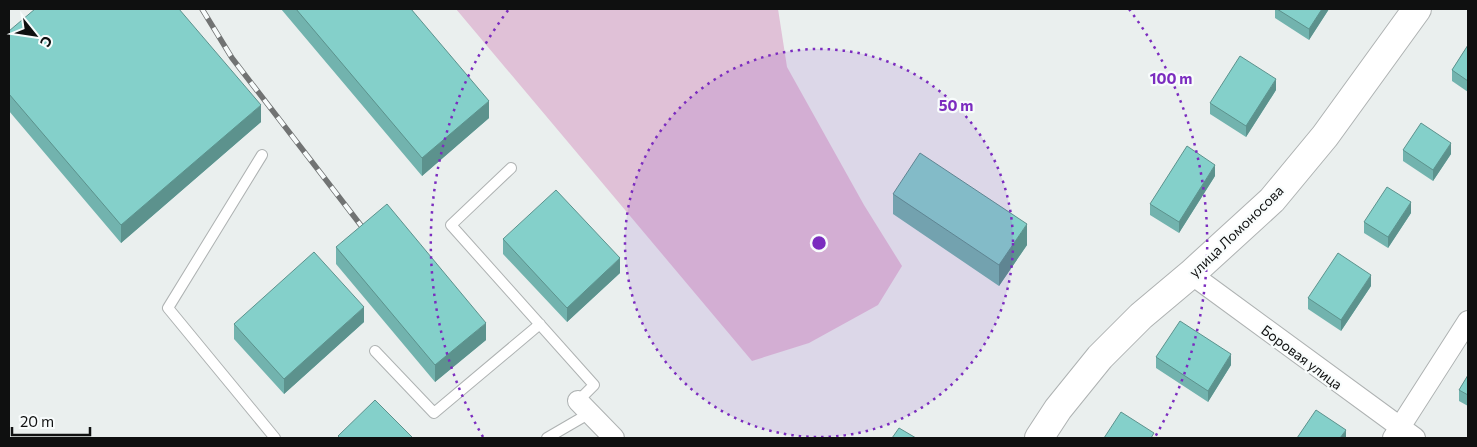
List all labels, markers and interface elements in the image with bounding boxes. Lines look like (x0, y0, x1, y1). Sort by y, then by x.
north arrow (10, 10, 60, 60)
text: С (37, 33, 56, 50)
text: 100 m (1150, 69, 1192, 87)
text: 50 m (939, 96, 973, 114)
street label: улица Ломоносова (1185, 182, 1287, 280)
centre of rings (810, 234, 828, 252)
street label: Боровая улица (1258, 321, 1346, 393)
scale bar (12, 404, 90, 436)
text: 20 m (20, 412, 54, 430)

